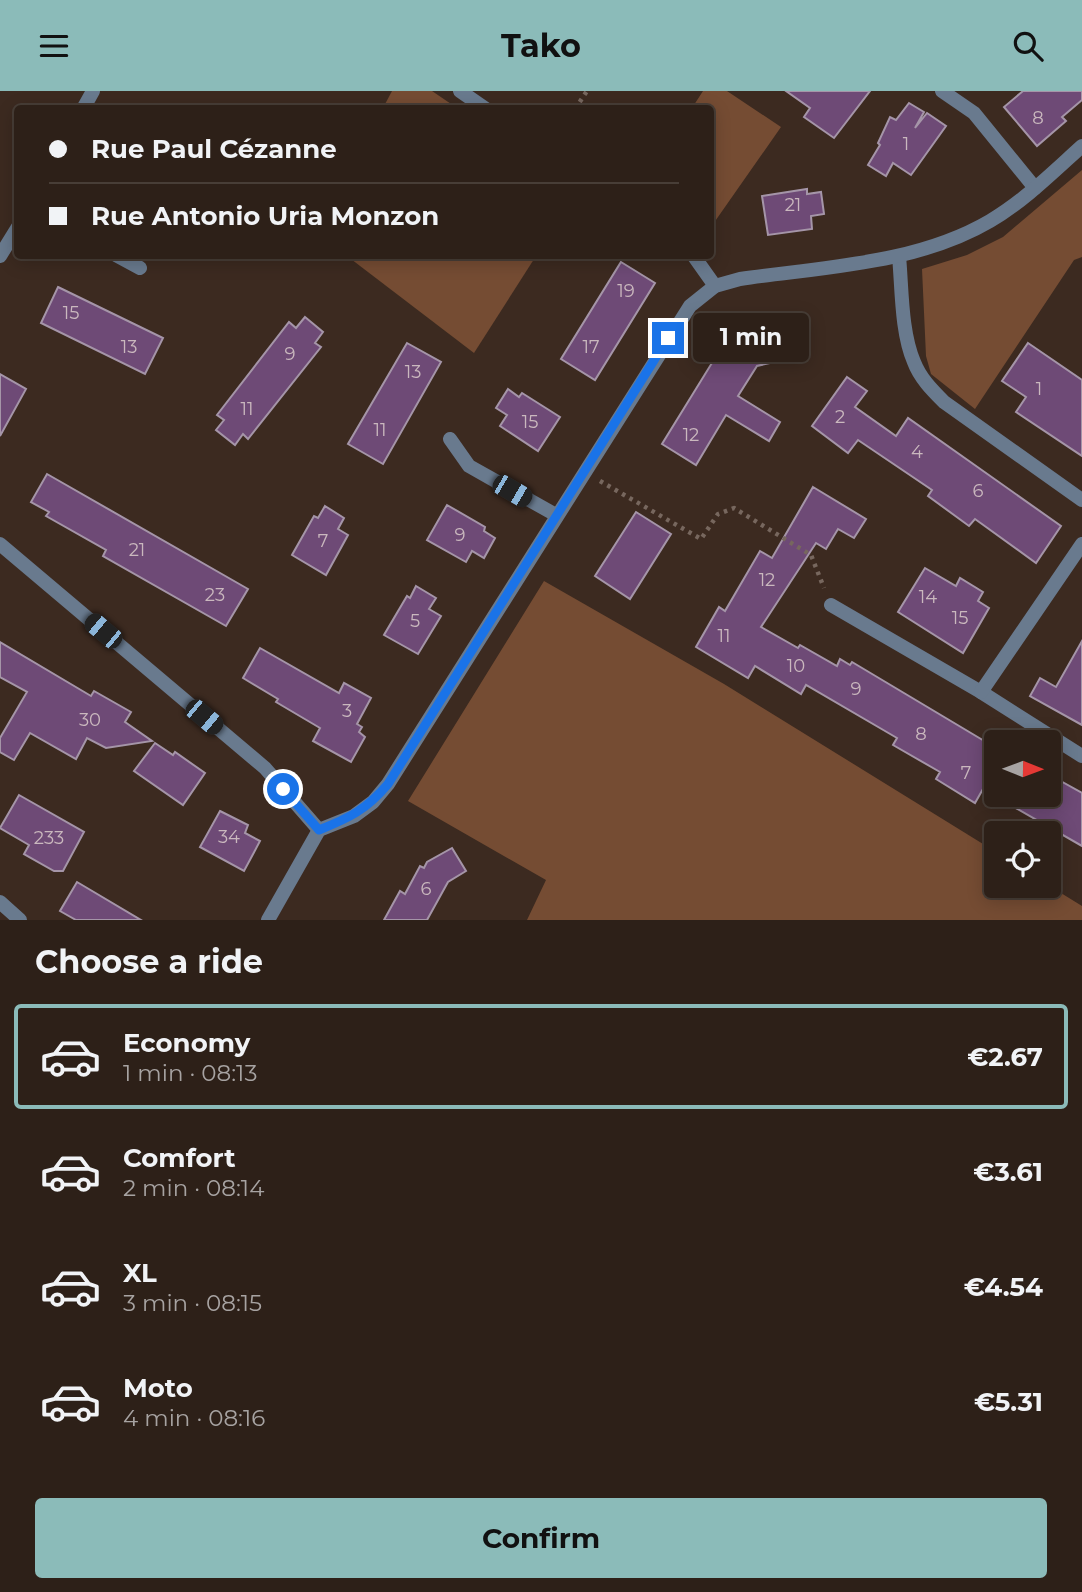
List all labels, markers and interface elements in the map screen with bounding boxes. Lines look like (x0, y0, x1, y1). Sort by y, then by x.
text: Tako (501, 26, 581, 65)
icon: menu (35, 27, 73, 65)
icon: search (1009, 27, 1047, 65)
house number: 8 (1032, 107, 1044, 129)
text: Rue Paul Cézanne (91, 133, 337, 165)
house number: 1 (903, 133, 909, 155)
house number: 21 (785, 194, 801, 216)
text: Rue Antonio Uria Monzon (91, 200, 439, 232)
house number: 19 (617, 280, 635, 302)
house number: 15 (63, 302, 79, 324)
callout: 1 min (692, 313, 808, 363)
route end (652, 322, 684, 354)
text: 1 min (720, 323, 782, 351)
house number: 13 (121, 336, 137, 358)
house number: 17 (582, 336, 600, 358)
house number: 9 (285, 343, 296, 365)
house number: 13 (405, 361, 421, 383)
house number: 1 (1036, 378, 1042, 400)
house number: 11 (241, 398, 254, 420)
house number: 2 (835, 406, 845, 428)
house number: 15 (522, 411, 538, 433)
house number: 11 (374, 419, 387, 441)
house number: 12 (683, 424, 699, 446)
house number: 4 (911, 441, 923, 463)
car (489, 471, 536, 511)
house number: 6 (973, 480, 984, 502)
house number: 9 (455, 524, 466, 546)
house number: 7 (318, 530, 328, 552)
house number: 21 (129, 539, 145, 561)
house number: 12 (759, 569, 775, 591)
house number: 23 (205, 584, 225, 606)
house number: 14 (919, 586, 937, 608)
house number: 15 (952, 607, 968, 629)
car (81, 609, 126, 653)
house number: 5 (410, 610, 420, 632)
house number: 11 (718, 625, 731, 647)
house number: 10 (787, 655, 805, 677)
house number: 9 (851, 678, 862, 700)
car (182, 695, 227, 739)
house number: 3 (342, 700, 352, 722)
house number: 30 (79, 709, 101, 731)
house number: 8 (915, 723, 927, 745)
north arrow (984, 730, 1060, 807)
map controls (984, 730, 1061, 898)
house number: 7 (961, 762, 971, 784)
route start (267, 773, 299, 805)
button: locate (984, 821, 1061, 898)
house number: 34 (218, 826, 240, 848)
house number: 233 (34, 827, 64, 849)
house number: 6 (421, 878, 432, 900)
text: Choose a ride (35, 942, 263, 981)
icon: car (39, 1025, 102, 1088)
text: Economy (123, 1027, 250, 1059)
text: €2.67 (967, 1041, 1043, 1073)
text: 1 min · 08:13 (123, 1059, 257, 1087)
icon: car (39, 1140, 102, 1203)
text: Comfort (123, 1142, 235, 1174)
text: €3.61 (973, 1156, 1043, 1188)
text: 2 min · 08:14 (123, 1174, 264, 1202)
icon: car (39, 1255, 102, 1318)
text: XL (123, 1257, 157, 1289)
text: €4.54 (964, 1271, 1043, 1303)
text: 3 min · 08:15 (123, 1289, 262, 1317)
icon: car (39, 1370, 102, 1433)
text: Moto (123, 1372, 193, 1404)
text: €5.31 (974, 1386, 1043, 1418)
text: 4 min · 08:16 (123, 1404, 265, 1432)
button: Confirm (35, 1498, 1047, 1578)

